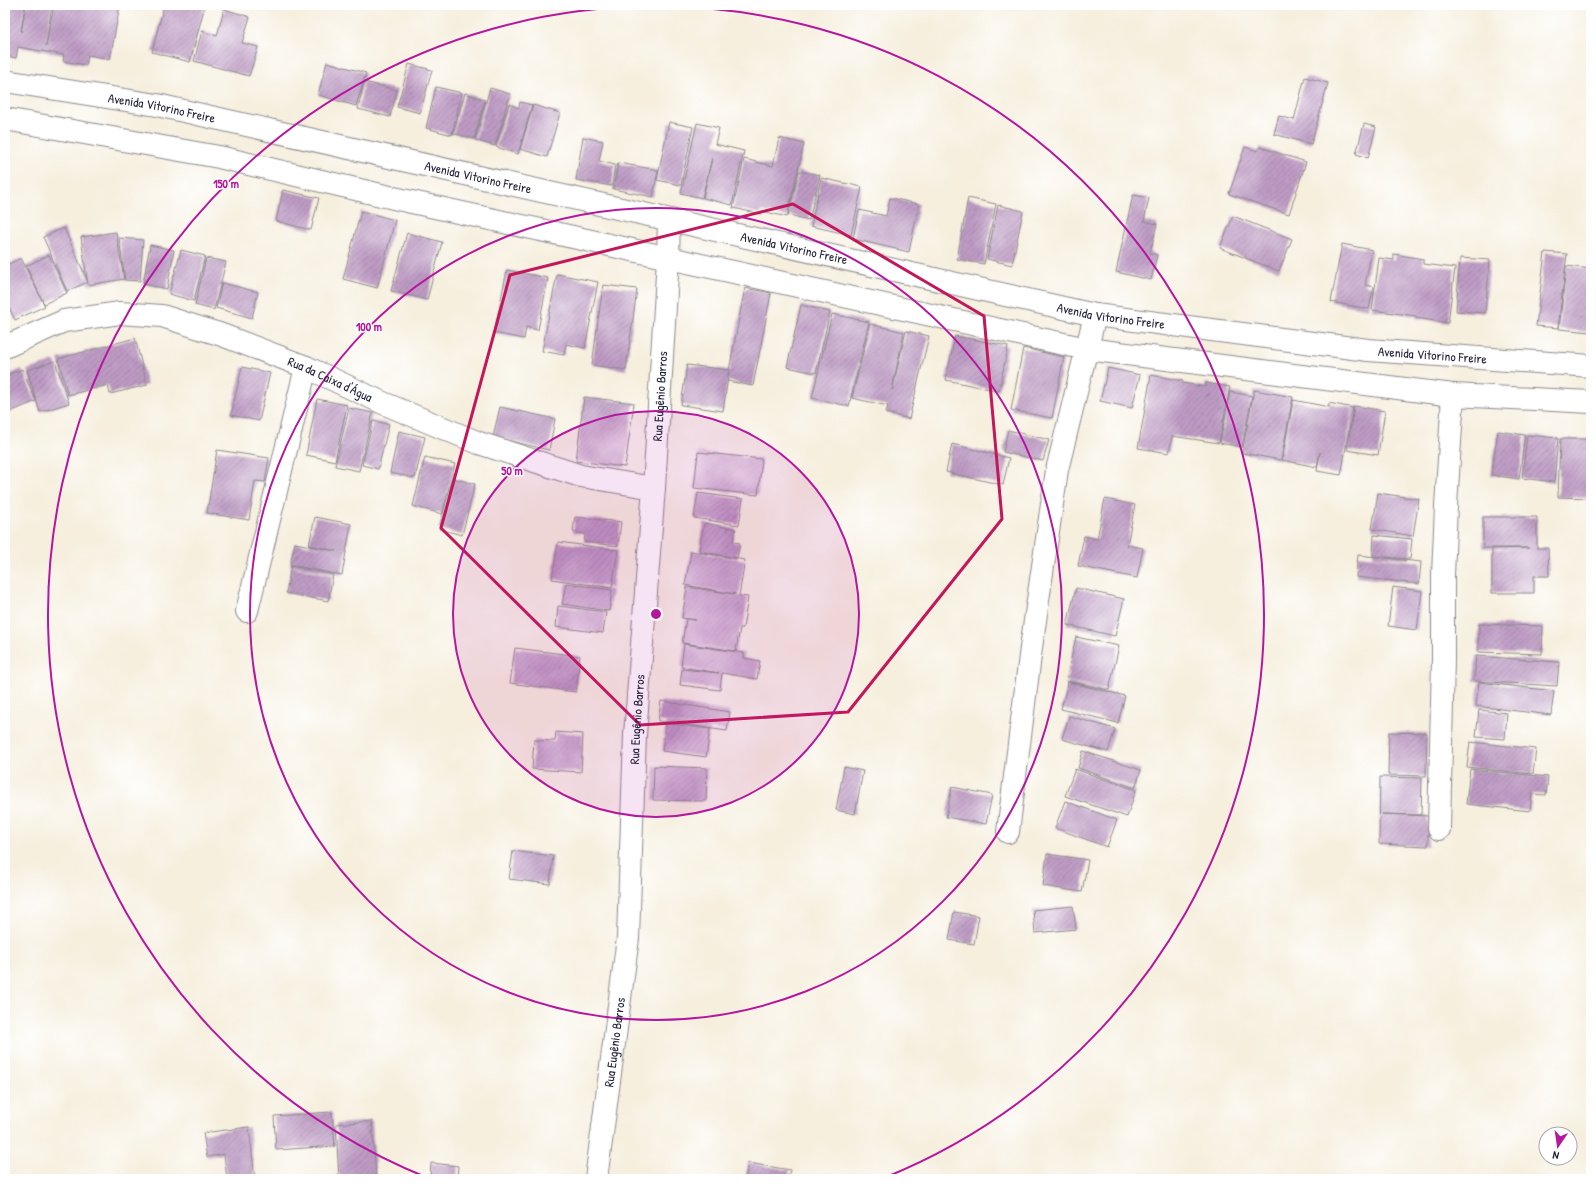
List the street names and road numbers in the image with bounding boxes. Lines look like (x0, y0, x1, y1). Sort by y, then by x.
street label: Avenida Vitorino Freire (107, 88, 217, 127)
street label: Avenida Vitorino Freire (423, 156, 533, 198)
street label: Avenida Vitorino Freire (739, 227, 849, 268)
street label: Avenida Vitorino Freire (1055, 298, 1166, 333)
street label: Avenida Vitorino Freire (1377, 342, 1488, 368)
street label: Rua Eugênio Barros (648, 351, 671, 442)
street label: Rua da Caixa d'Água (285, 352, 376, 406)
street label: Rua Eugênio Barros (625, 674, 649, 765)
street label: Rua Eugênio Barros (599, 996, 629, 1088)

